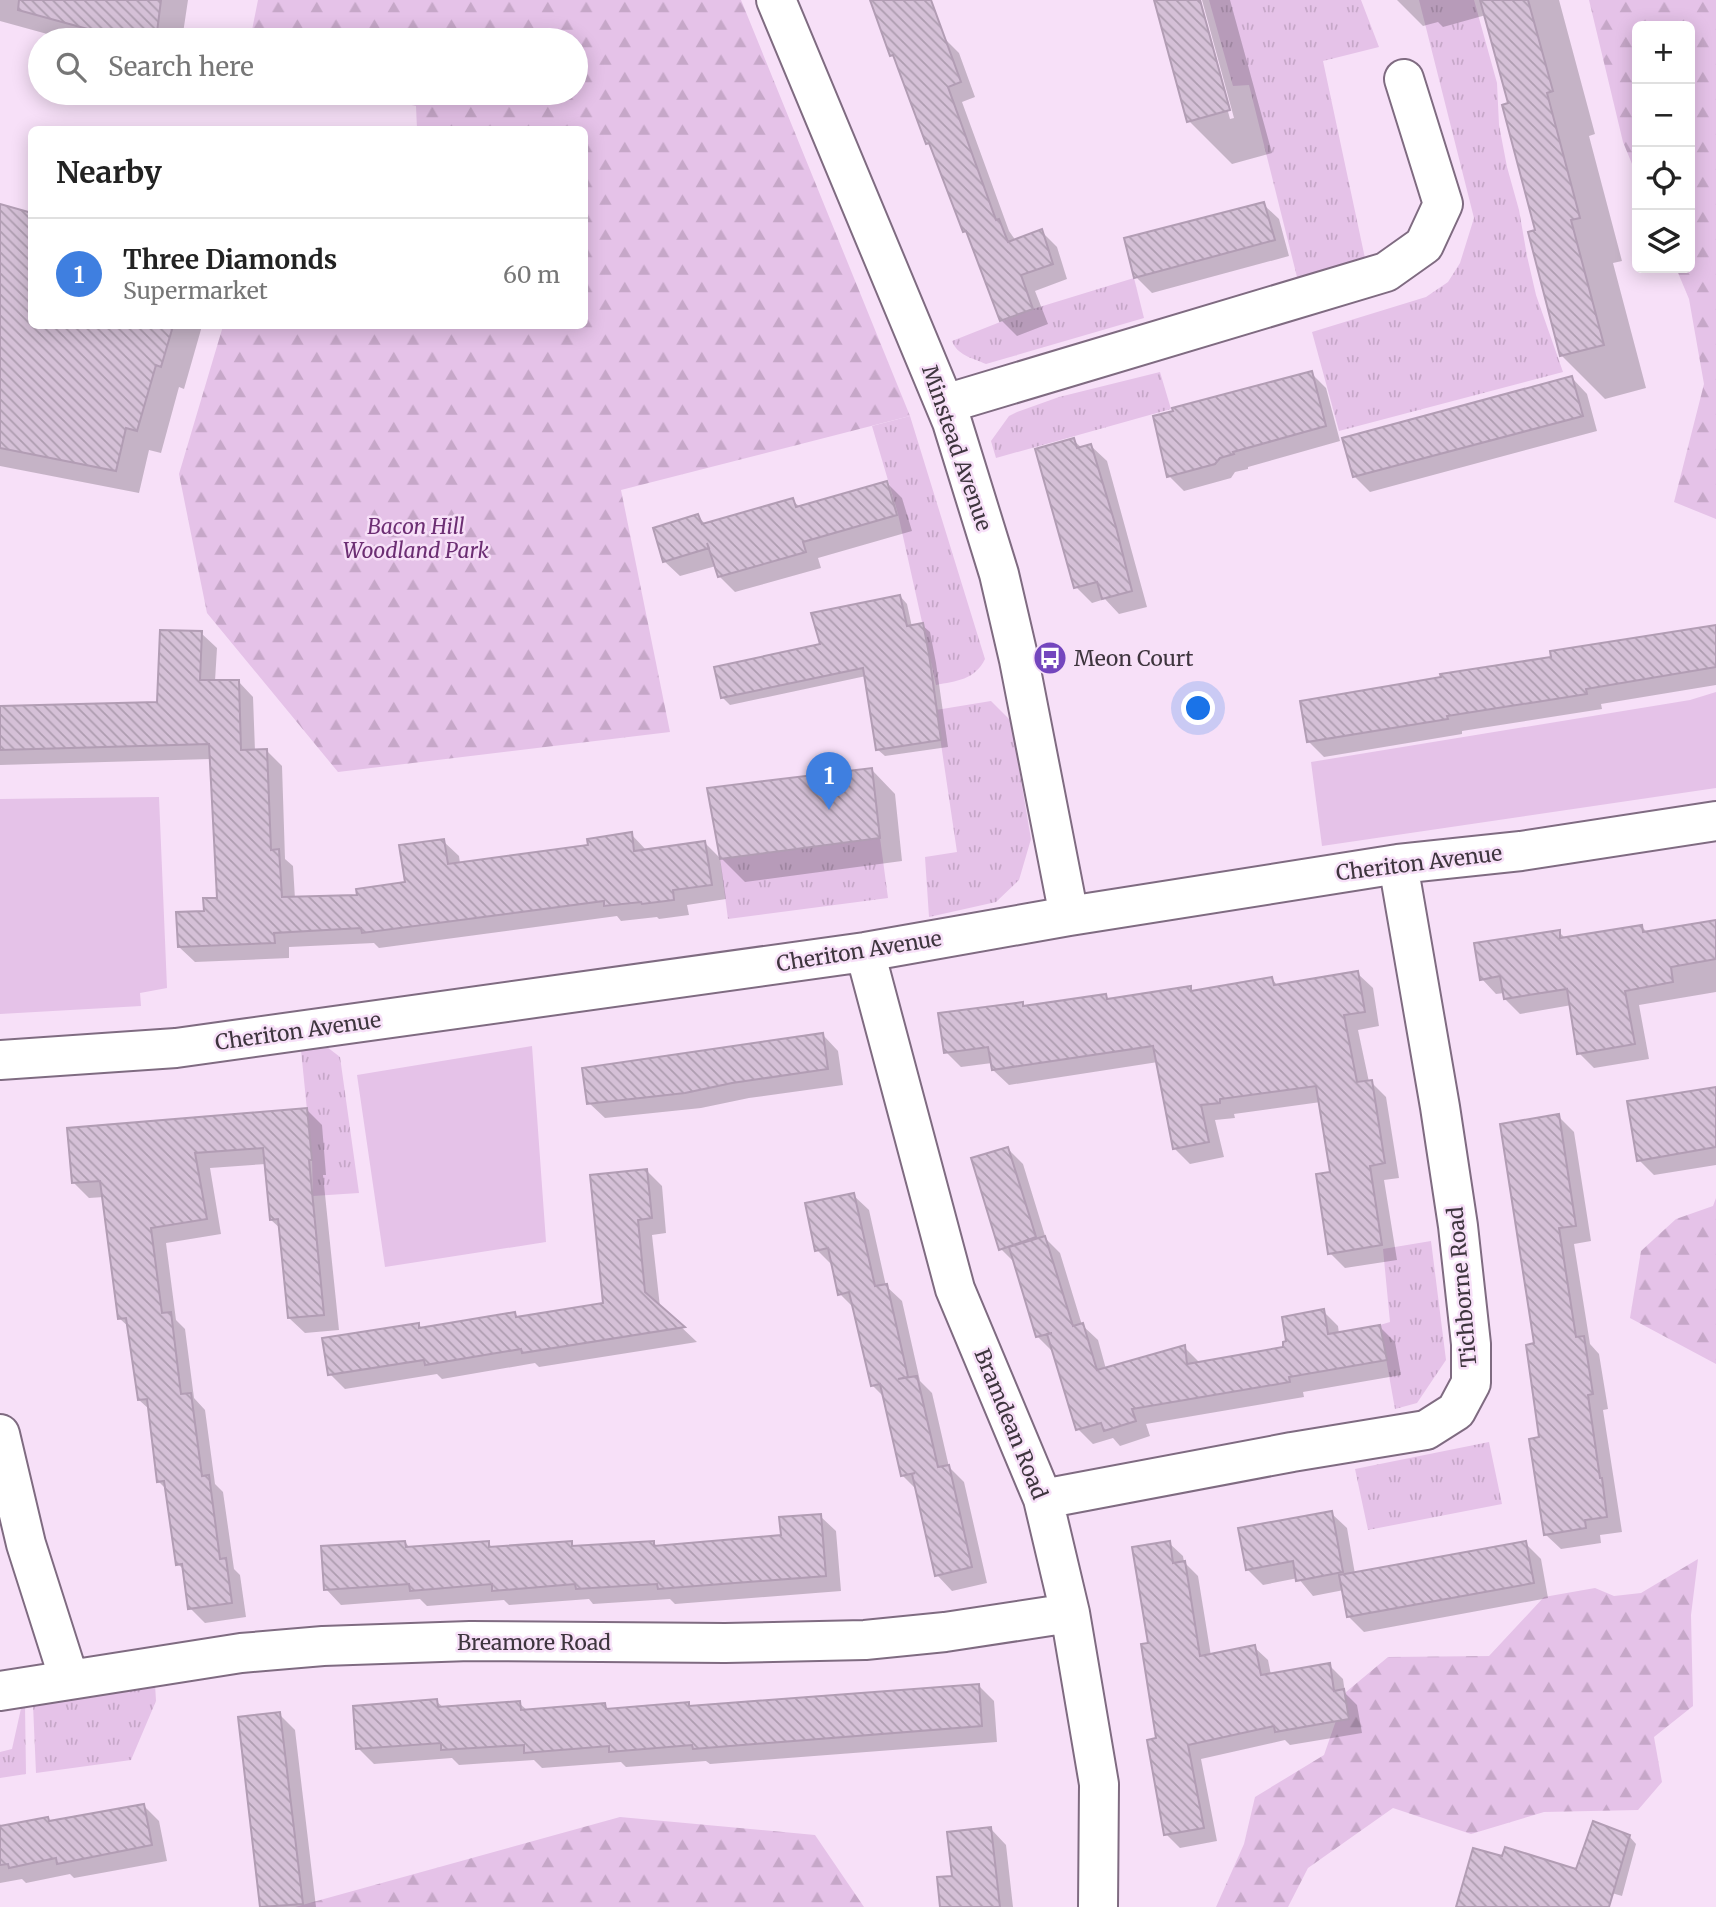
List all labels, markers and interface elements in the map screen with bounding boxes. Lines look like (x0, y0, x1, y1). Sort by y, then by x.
map controls (1632, 21, 1695, 273)
button: + (1632, 21, 1695, 84)
search box (28, 28, 588, 105)
icon: search (52, 48, 90, 86)
text: Search here (108, 50, 254, 83)
button: − (1632, 84, 1695, 147)
button: locate (1632, 147, 1695, 210)
text: Nearby (56, 153, 162, 191)
button: layers (1632, 210, 1695, 273)
text: Three Diamonds (123, 243, 337, 276)
text: 1 (74, 260, 84, 289)
text: 60 m (503, 260, 560, 289)
text: Supermarket (123, 276, 268, 305)
street label: Minstead Avenue (916, 362, 998, 534)
park label: Bacon Hill Woodland Park (343, 513, 490, 564)
bus stop icon: Meon Court (1031, 639, 1069, 677)
place label: Meon Court (1074, 645, 1193, 672)
your location (1181, 691, 1215, 725)
pin: 1 (806, 752, 852, 810)
street label: Cheriton Avenue (1334, 839, 1504, 887)
street label: Cheriton Avenue (774, 925, 944, 977)
street label: Cheriton Avenue (213, 1006, 383, 1056)
street label: Tichborne Road (1442, 1205, 1482, 1368)
street label: Bramdean Road (968, 1345, 1054, 1504)
street label: Breamore Road (457, 1629, 611, 1656)

